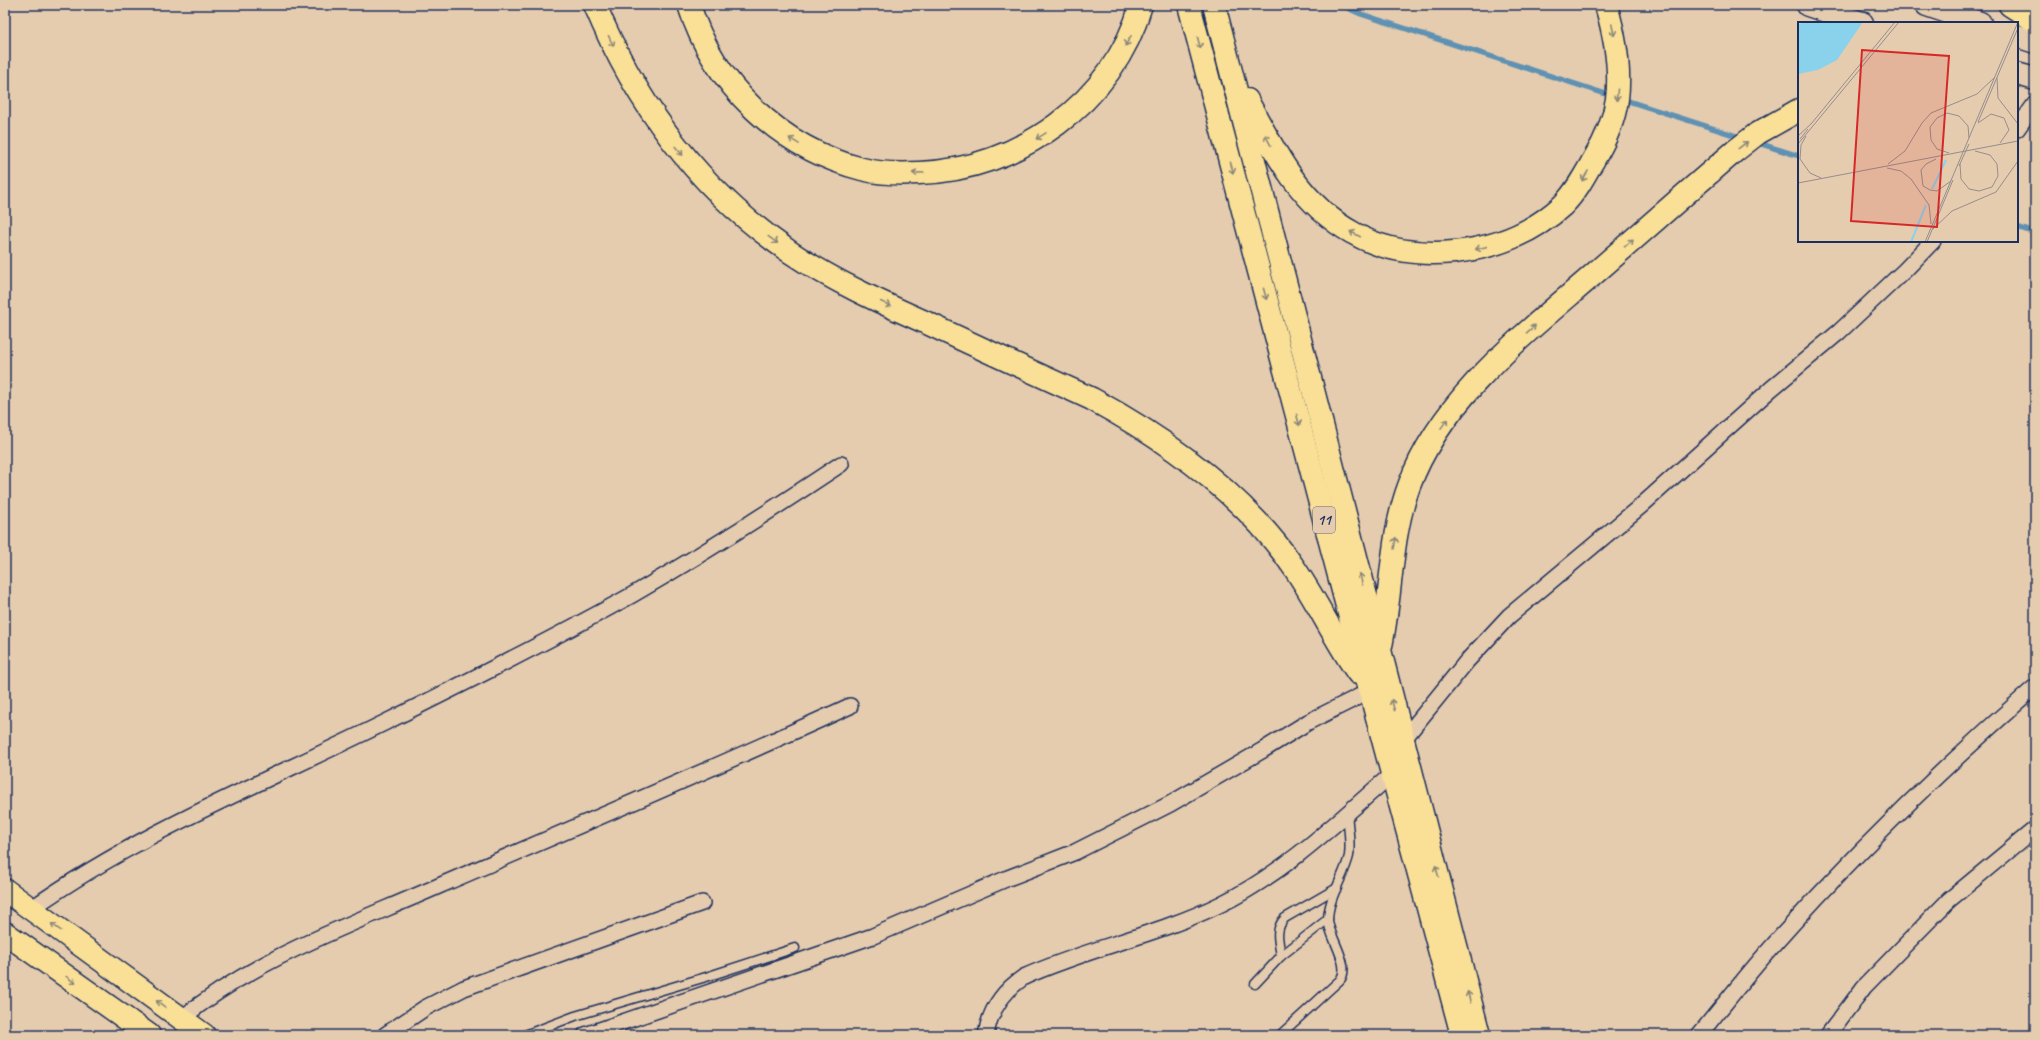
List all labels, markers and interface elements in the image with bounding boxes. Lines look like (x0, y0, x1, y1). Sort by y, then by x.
inset map (1798, 22, 2018, 242)
one-way arrow (1609, 23, 1617, 36)
one-way arrow (608, 34, 615, 46)
one-way arrow (1123, 35, 1131, 47)
one-way arrow (1196, 36, 1203, 49)
one-way arrow (1613, 88, 1621, 101)
one-way arrow (1035, 132, 1047, 140)
one-way arrow (1264, 134, 1272, 146)
one-way arrow (788, 136, 800, 144)
one-way arrow (1737, 140, 1748, 149)
one-way arrow (674, 146, 684, 156)
one-way arrow (1229, 162, 1236, 175)
one-way arrow (912, 170, 925, 177)
one-way arrow (1580, 170, 1588, 182)
one-way arrow (1349, 230, 1361, 237)
one-way arrow (768, 236, 779, 244)
one-way arrow (1624, 239, 1634, 248)
one-way arrow (1475, 245, 1488, 252)
one-way arrow (1262, 287, 1269, 300)
one-way arrow (880, 301, 892, 308)
one-way arrow (1526, 324, 1536, 333)
one-way arrow (1295, 413, 1302, 426)
one-way arrow (1439, 419, 1448, 430)
road number: 11 (1313, 507, 1335, 533)
one-way arrow (1392, 537, 1400, 550)
one-way arrow (1357, 573, 1364, 586)
one-way arrow (1389, 699, 1397, 712)
one-way arrow (1432, 865, 1440, 878)
one-way arrow (50, 923, 61, 931)
one-way arrow (65, 975, 76, 984)
one-way arrow (1465, 991, 1472, 1004)
one-way arrow (155, 1000, 166, 1008)

